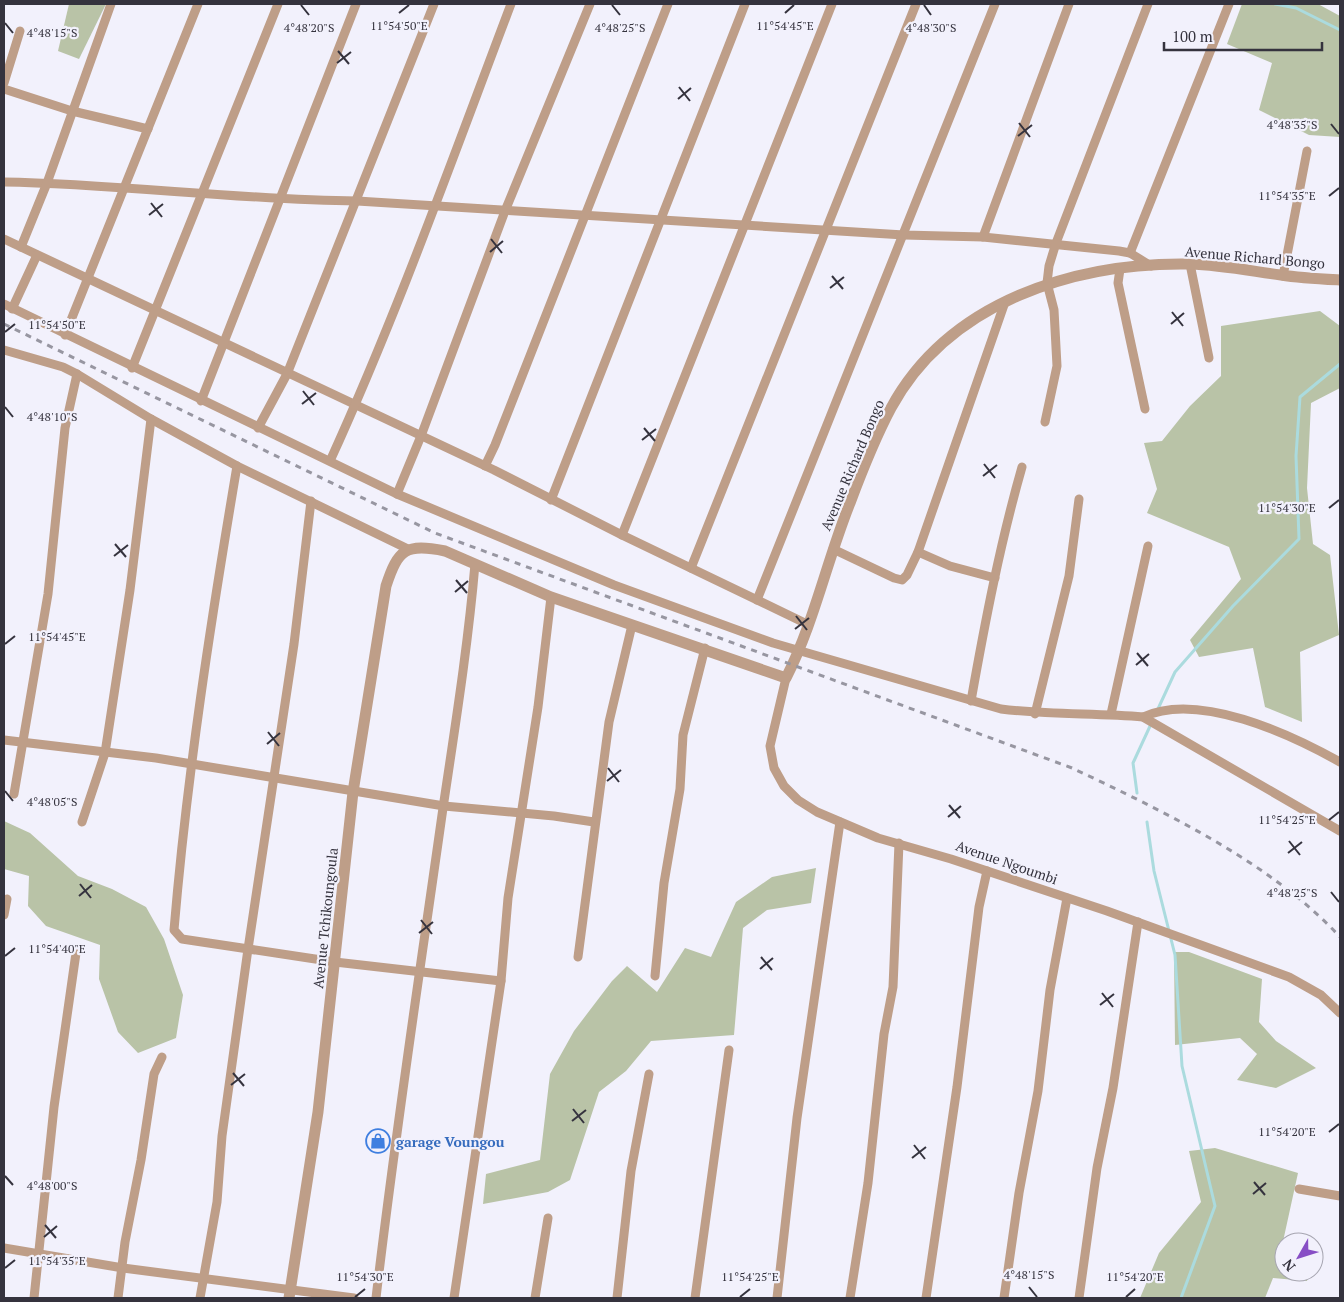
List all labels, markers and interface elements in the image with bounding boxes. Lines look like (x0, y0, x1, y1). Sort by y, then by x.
text: 11°54'50"E (370, 18, 428, 33)
text: 11°54'45"E (756, 18, 814, 33)
text: 4°48'20"S (284, 20, 334, 35)
text: 4°48'25"S (595, 20, 645, 35)
text: 4°48'30"S (906, 20, 956, 35)
scale bar (1164, 20, 1322, 52)
text: 4°48'15"S (27, 25, 77, 40)
text: 100 m (1172, 26, 1213, 46)
text: 4°48'35"S (1267, 117, 1317, 132)
text: 11°54'35"E (1258, 188, 1316, 203)
street label: Avenue Richard Bongo (1184, 241, 1326, 273)
text: 11°54'50"E (28, 317, 86, 332)
street label: Avenue Richard Bongo (816, 396, 888, 533)
text: 4°48'10"S (27, 409, 77, 424)
text: 11°54'30"E (1258, 500, 1316, 515)
text: 11°54'45"E (28, 629, 86, 644)
text: 4°48'05"S (27, 794, 77, 809)
text: 11°54'25"E (1258, 812, 1316, 827)
street label: Avenue Ngoumbi (954, 836, 1060, 888)
street label: Avenue Tchikoungoula (308, 847, 342, 989)
text: 4°48'25"S (1267, 885, 1317, 900)
text: 11°54'40"E (28, 941, 86, 956)
text: 11°54'20"E (1258, 1124, 1316, 1139)
shop icon: garage Voungou (365, 1128, 391, 1154)
place label: garage Voungou (396, 1132, 505, 1151)
text: 4°48'00"S (27, 1178, 77, 1193)
north arrow (1274, 1232, 1324, 1282)
text: 11°54'35"E (28, 1253, 86, 1268)
text: N (1278, 1255, 1299, 1276)
text: 4°48'15"S (1004, 1267, 1054, 1282)
text: 11°54'30"E (336, 1269, 394, 1284)
text: 11°54'25"E (721, 1269, 779, 1284)
text: 11°54'20"E (1106, 1269, 1164, 1284)

